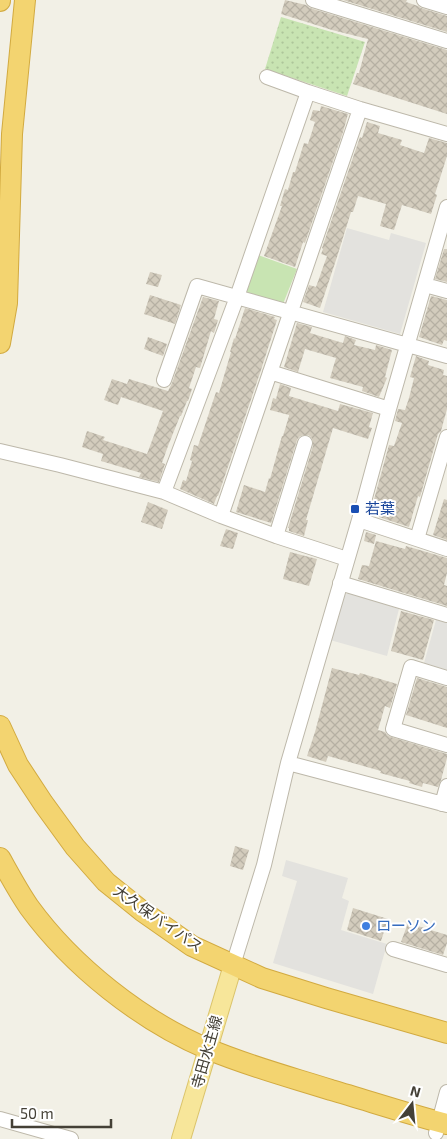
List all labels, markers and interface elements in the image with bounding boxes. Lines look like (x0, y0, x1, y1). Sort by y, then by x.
place label: 若葉 (365, 499, 395, 517)
marker: 若葉 (349, 503, 361, 515)
street label: 大久保バイパス (111, 881, 207, 956)
place label: ローソン (376, 916, 436, 934)
marker: ローソン (360, 920, 372, 932)
street label: 寺田水主線 (187, 1013, 225, 1090)
north arrow (387, 1079, 437, 1129)
text: N (409, 1081, 423, 1101)
scale bar (12, 1096, 111, 1128)
text: 50 m (20, 1104, 54, 1122)

